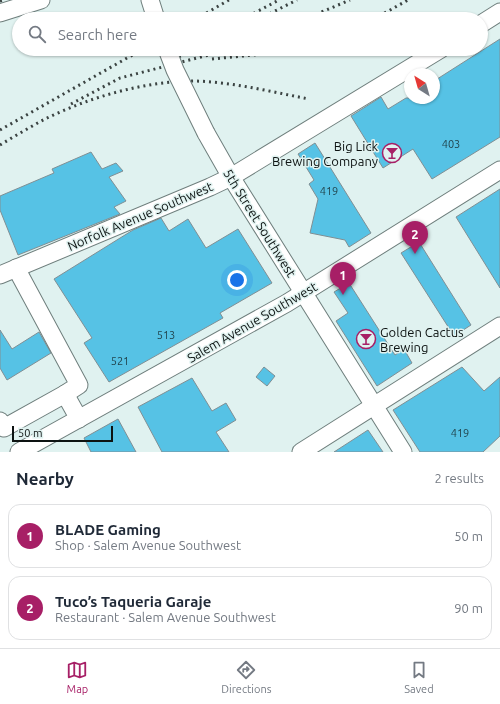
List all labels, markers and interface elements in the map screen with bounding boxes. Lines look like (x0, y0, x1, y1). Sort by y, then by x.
search box (12, 12, 488, 56)
icon: search (26, 23, 48, 45)
text: Search here (58, 26, 137, 43)
north arrow (404, 68, 440, 104)
house number: 403 (442, 138, 460, 150)
place label: Big Lick Brewing Company (272, 139, 378, 168)
bar icon: Big Lick Brewing Company (381, 142, 403, 164)
street label: 5th Street Southwest (221, 167, 299, 279)
street label: Norfolk Avenue Southwest (65, 179, 215, 253)
house number: 419 (320, 185, 338, 197)
pin: 2 (402, 221, 428, 254)
pin: 1 (330, 262, 356, 295)
your location (227, 270, 247, 290)
street label: Salem Avenue Southwest (185, 279, 319, 365)
place label: Golden Cactus Brewing (380, 325, 464, 354)
bar icon: Golden Cactus Brewing (355, 328, 377, 350)
house number: 513 (157, 329, 175, 341)
house number: 521 (111, 355, 129, 367)
scale bar (12, 424, 113, 443)
text: 50 m (18, 427, 42, 439)
house number: 419 (451, 427, 469, 439)
text: Nearby (16, 469, 74, 488)
text: 2 results (434, 471, 484, 485)
text: BLADE Gaming (55, 521, 161, 538)
text: 1 (26, 529, 34, 543)
text: 50 m (454, 529, 483, 543)
text: Shop · Salem Avenue Southwest (55, 538, 241, 552)
text: Tuco’s Taqueria Garaje (55, 593, 211, 610)
text: 2 (26, 601, 34, 615)
text: 90 m (454, 601, 483, 615)
text: Restaurant · Salem Avenue Southwest (55, 610, 276, 624)
tab: Map (66, 659, 88, 695)
tab: Directions (221, 659, 272, 695)
tab: Saved (404, 659, 434, 695)

